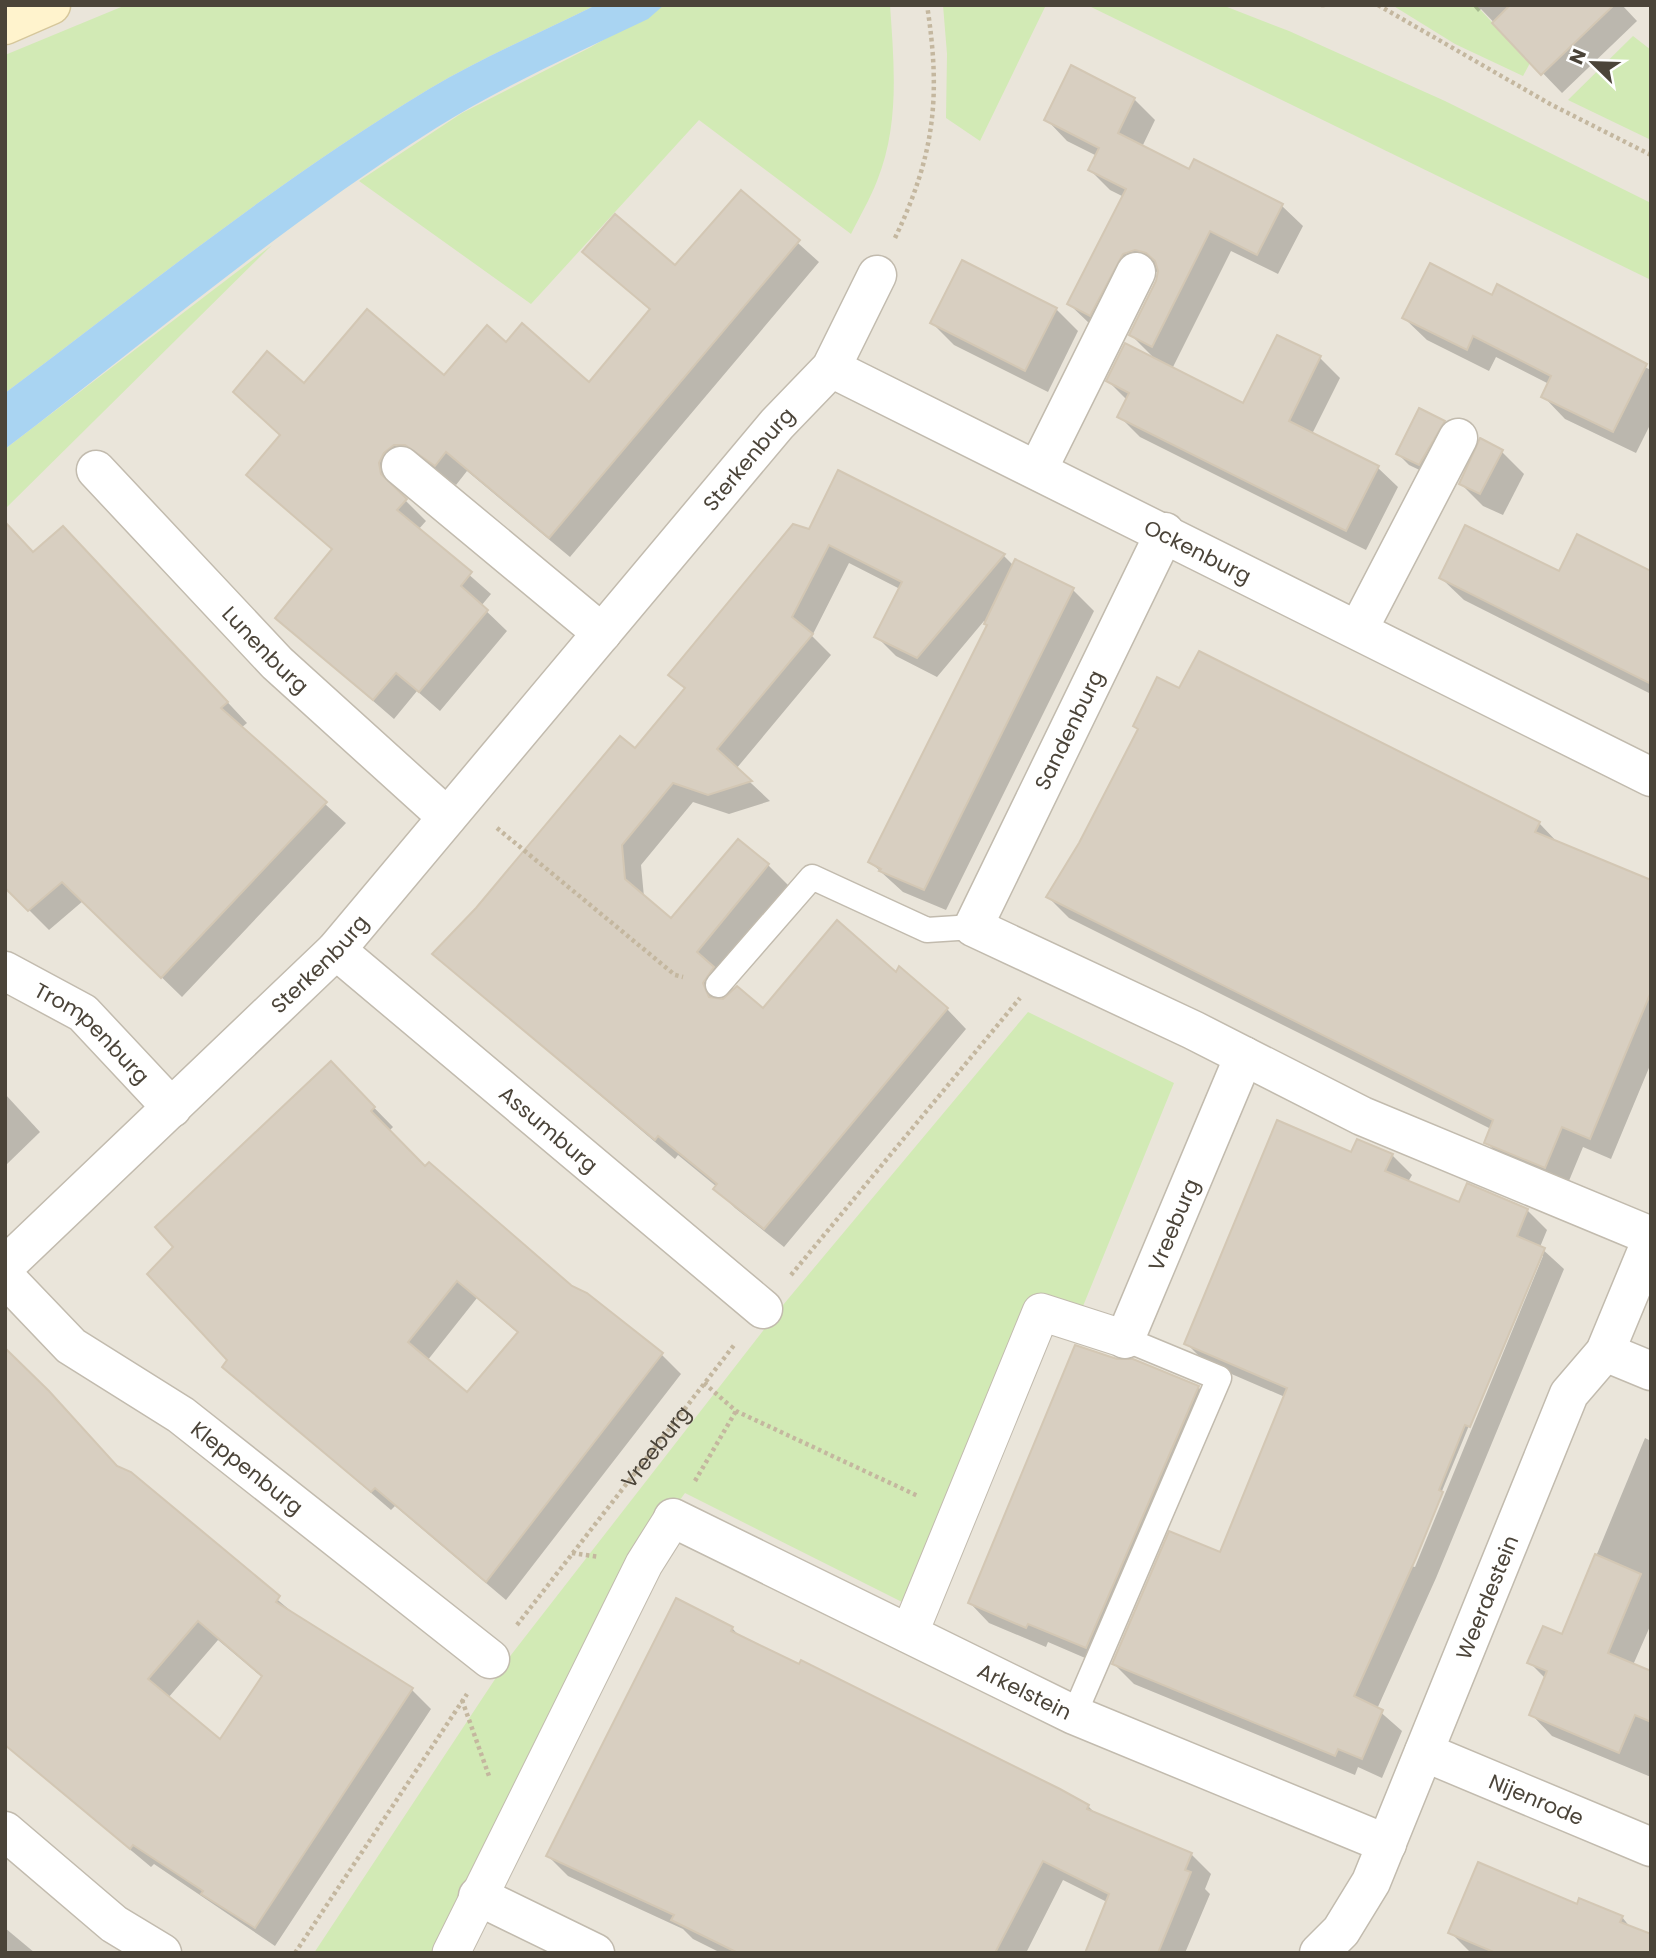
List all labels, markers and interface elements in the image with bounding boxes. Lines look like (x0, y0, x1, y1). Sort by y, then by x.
north arrow (1558, 28, 1628, 98)
text: N (1563, 45, 1593, 68)
street label: Sterkenburg (696, 400, 801, 517)
street label: Ockenburg (1139, 512, 1256, 590)
street label: Lunenburg (216, 599, 315, 700)
street label: Sandenburg (1027, 665, 1111, 795)
street label: Sterkenburg (264, 908, 374, 1020)
street label: Trompenburg (30, 975, 156, 1090)
street label: Assumburg (493, 1079, 604, 1179)
street label: Vreeburg (1141, 1174, 1205, 1275)
street label: Vreeburg (614, 1399, 697, 1494)
street label: Kleppenburg (185, 1414, 310, 1521)
street label: Weerdestein (1448, 1531, 1525, 1664)
street label: Arkelstein (973, 1655, 1077, 1726)
street label: Nijenrode (1485, 1766, 1588, 1832)

